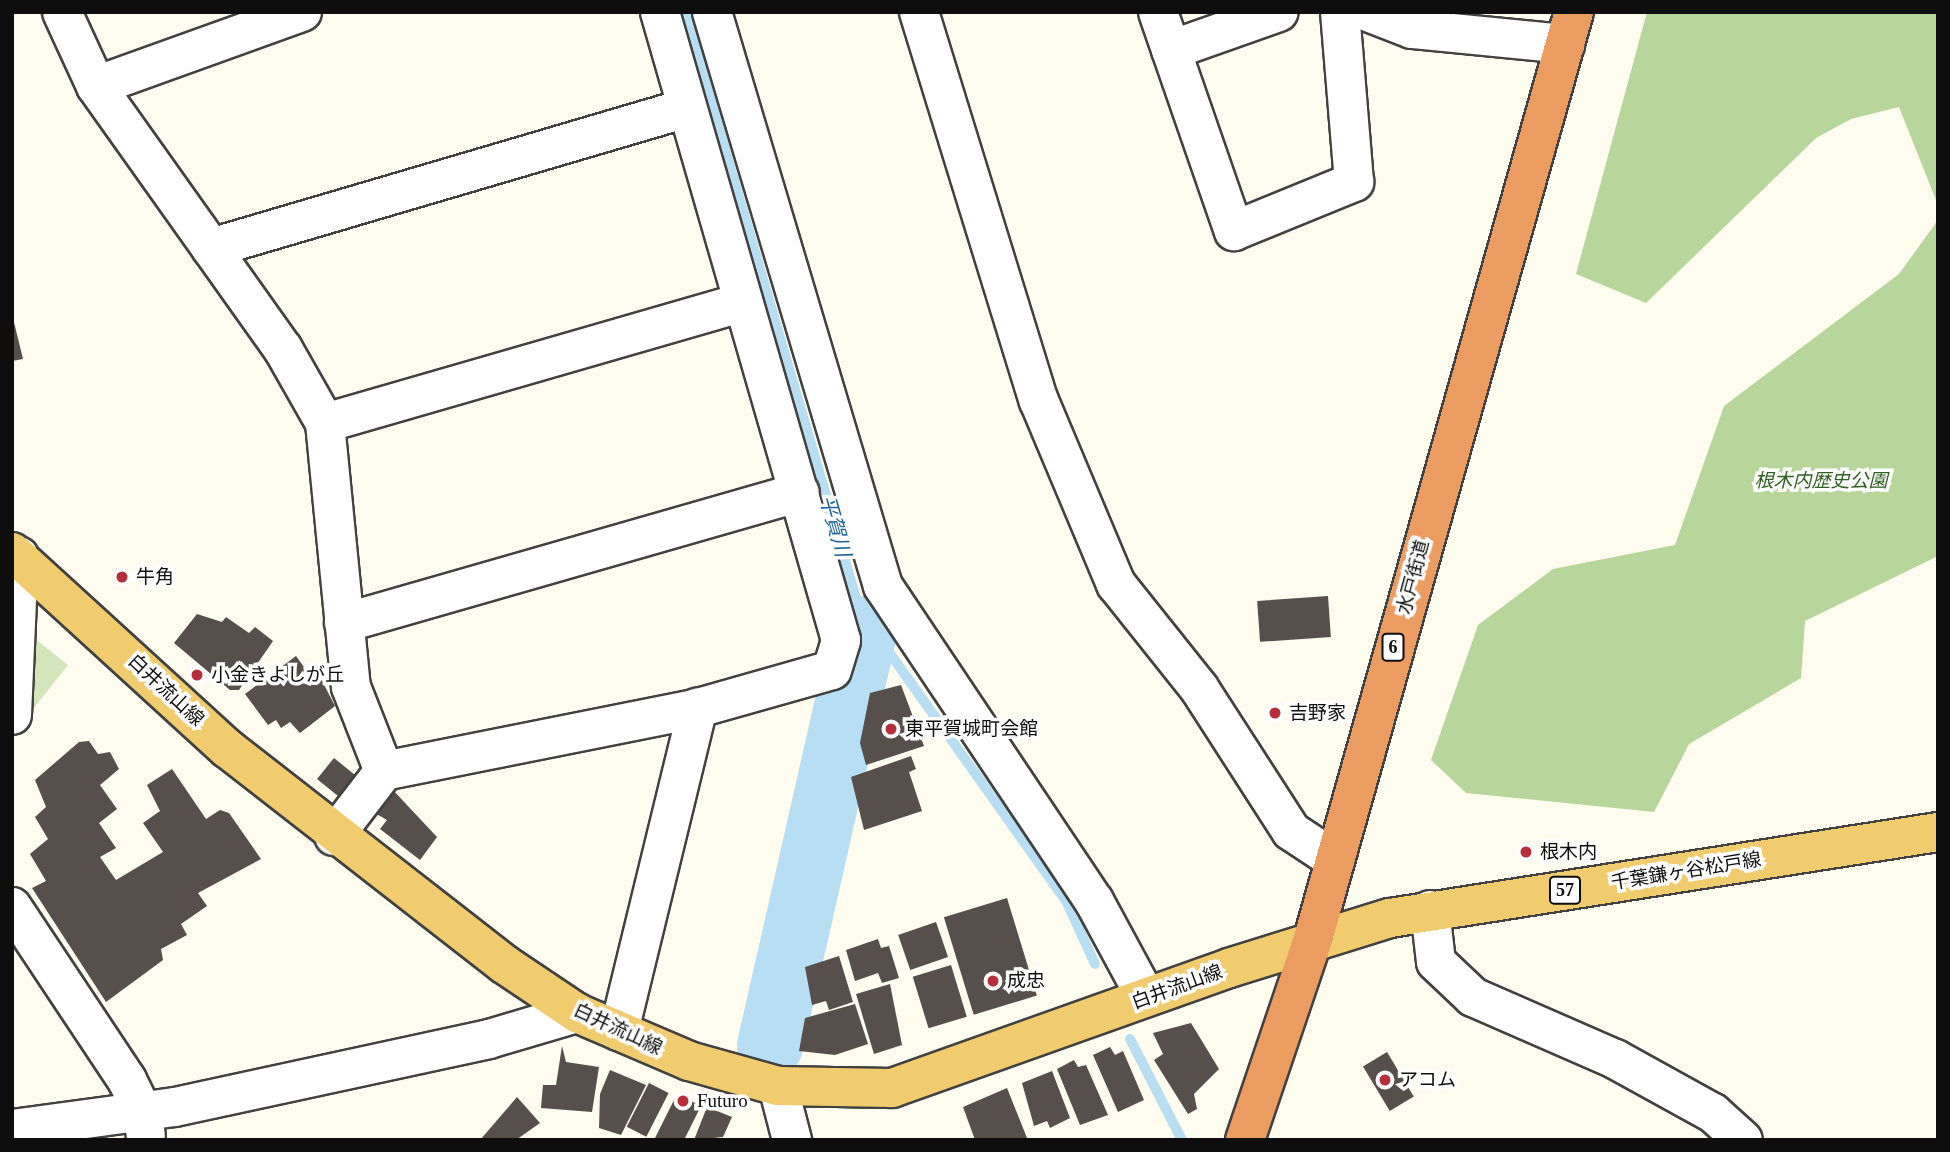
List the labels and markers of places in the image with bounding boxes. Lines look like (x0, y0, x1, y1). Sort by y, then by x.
place label: 牛角 (136, 566, 174, 588)
marker: 牛角 (114, 569, 130, 585)
place label: 小金きよしが丘 (211, 664, 344, 686)
marker: 小金きよしが丘 (189, 667, 205, 683)
place label: 吉野家 (1289, 702, 1346, 724)
marker: 吉野家 (1267, 705, 1283, 721)
place label: 東平賀城町会館 (905, 718, 1038, 740)
marker: 東平賀城町会館 (883, 721, 899, 737)
place label: 根木内 (1540, 841, 1597, 863)
marker: 根木内 (1518, 844, 1534, 860)
place label: 成忠 (1007, 970, 1045, 992)
marker: 成忠 (985, 973, 1001, 989)
place label: アコム (1399, 1069, 1456, 1091)
marker: アコム (1377, 1072, 1393, 1088)
place label: Futuro (697, 1090, 748, 1112)
marker: Futuro (675, 1093, 691, 1109)

